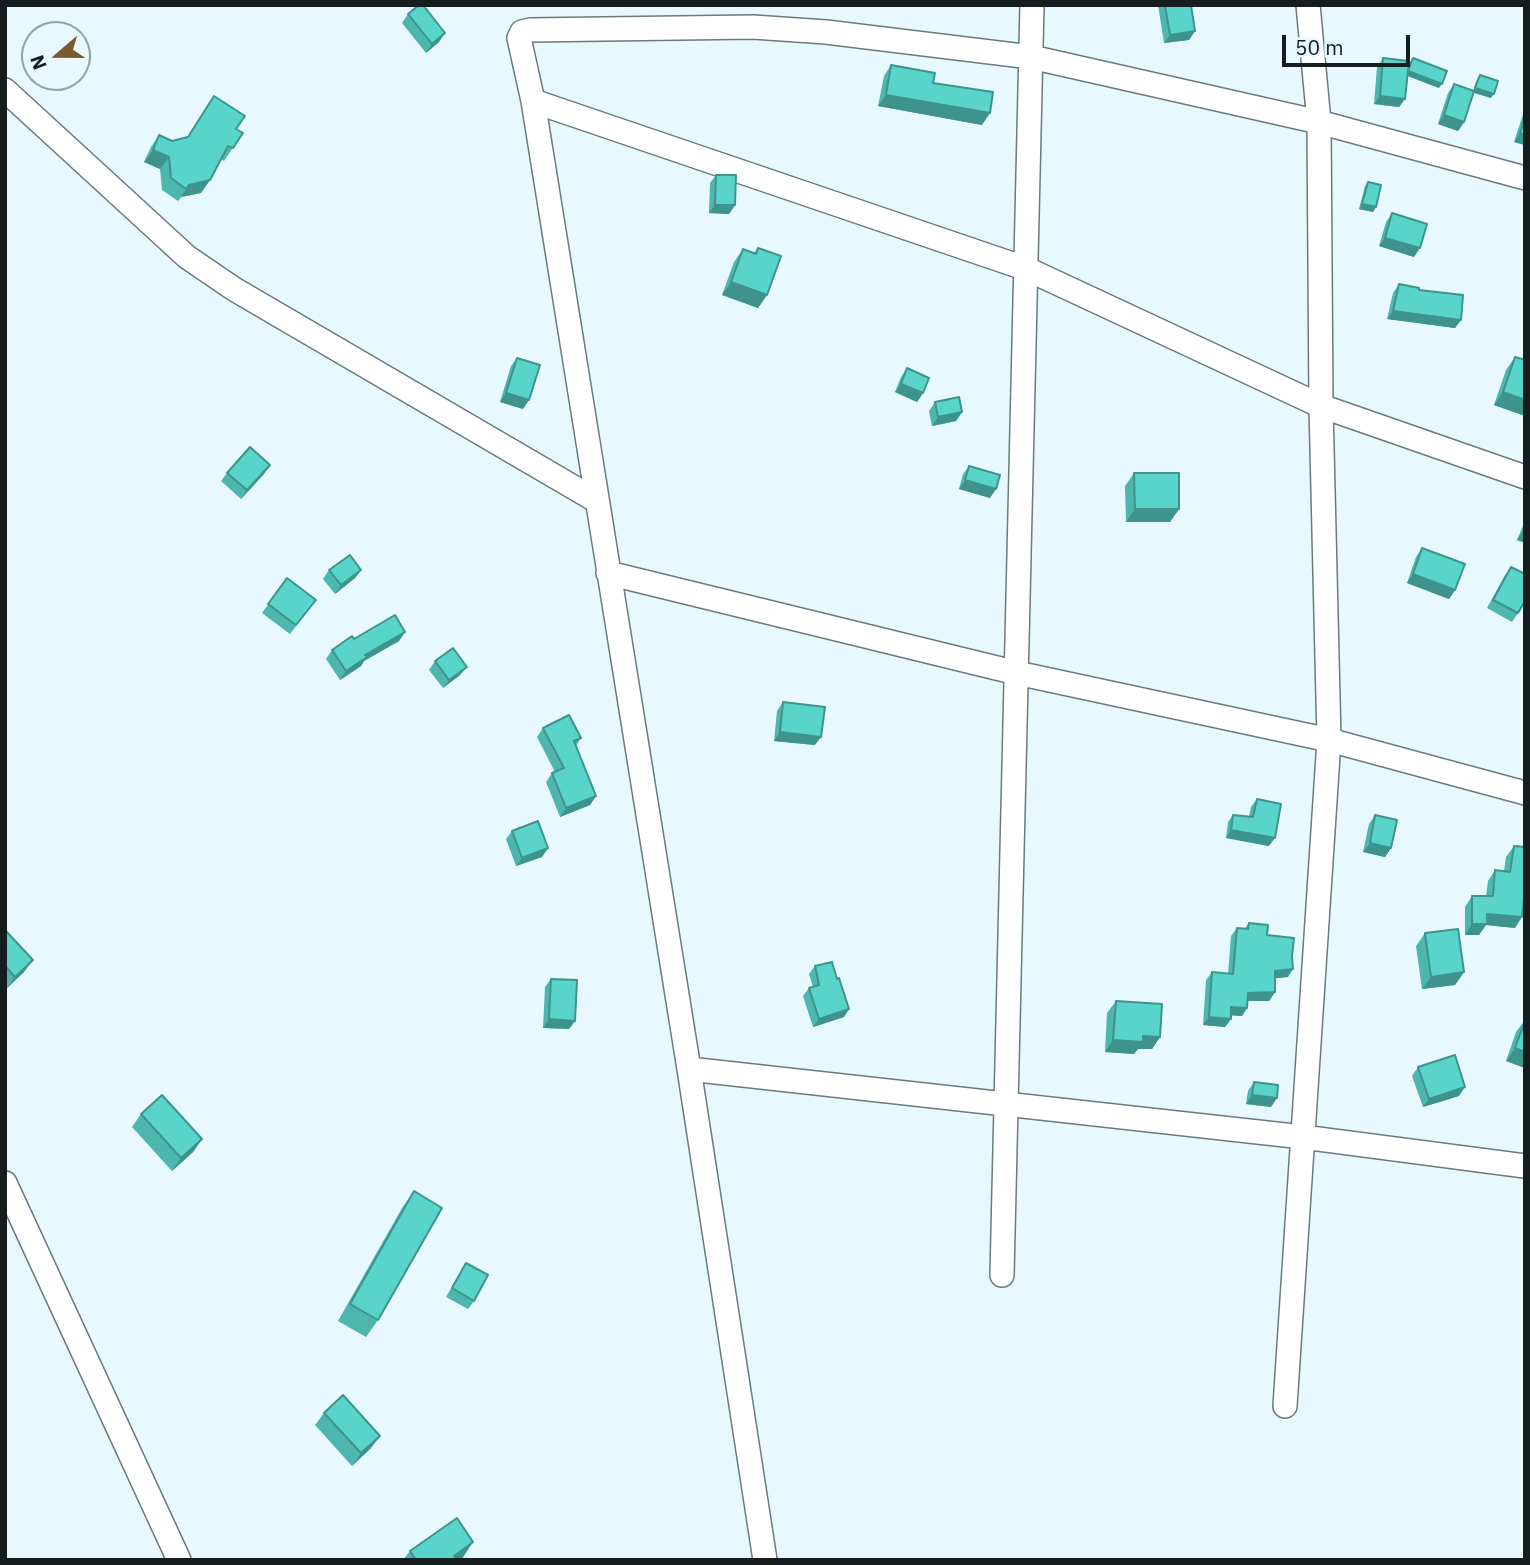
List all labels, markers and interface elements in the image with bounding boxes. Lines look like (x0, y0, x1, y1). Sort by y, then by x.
north arrow (21, 21, 91, 91)
scale bar (1285, 21, 1413, 65)
text: 50 m (1295, 33, 1344, 61)
text: N (25, 52, 52, 73)

